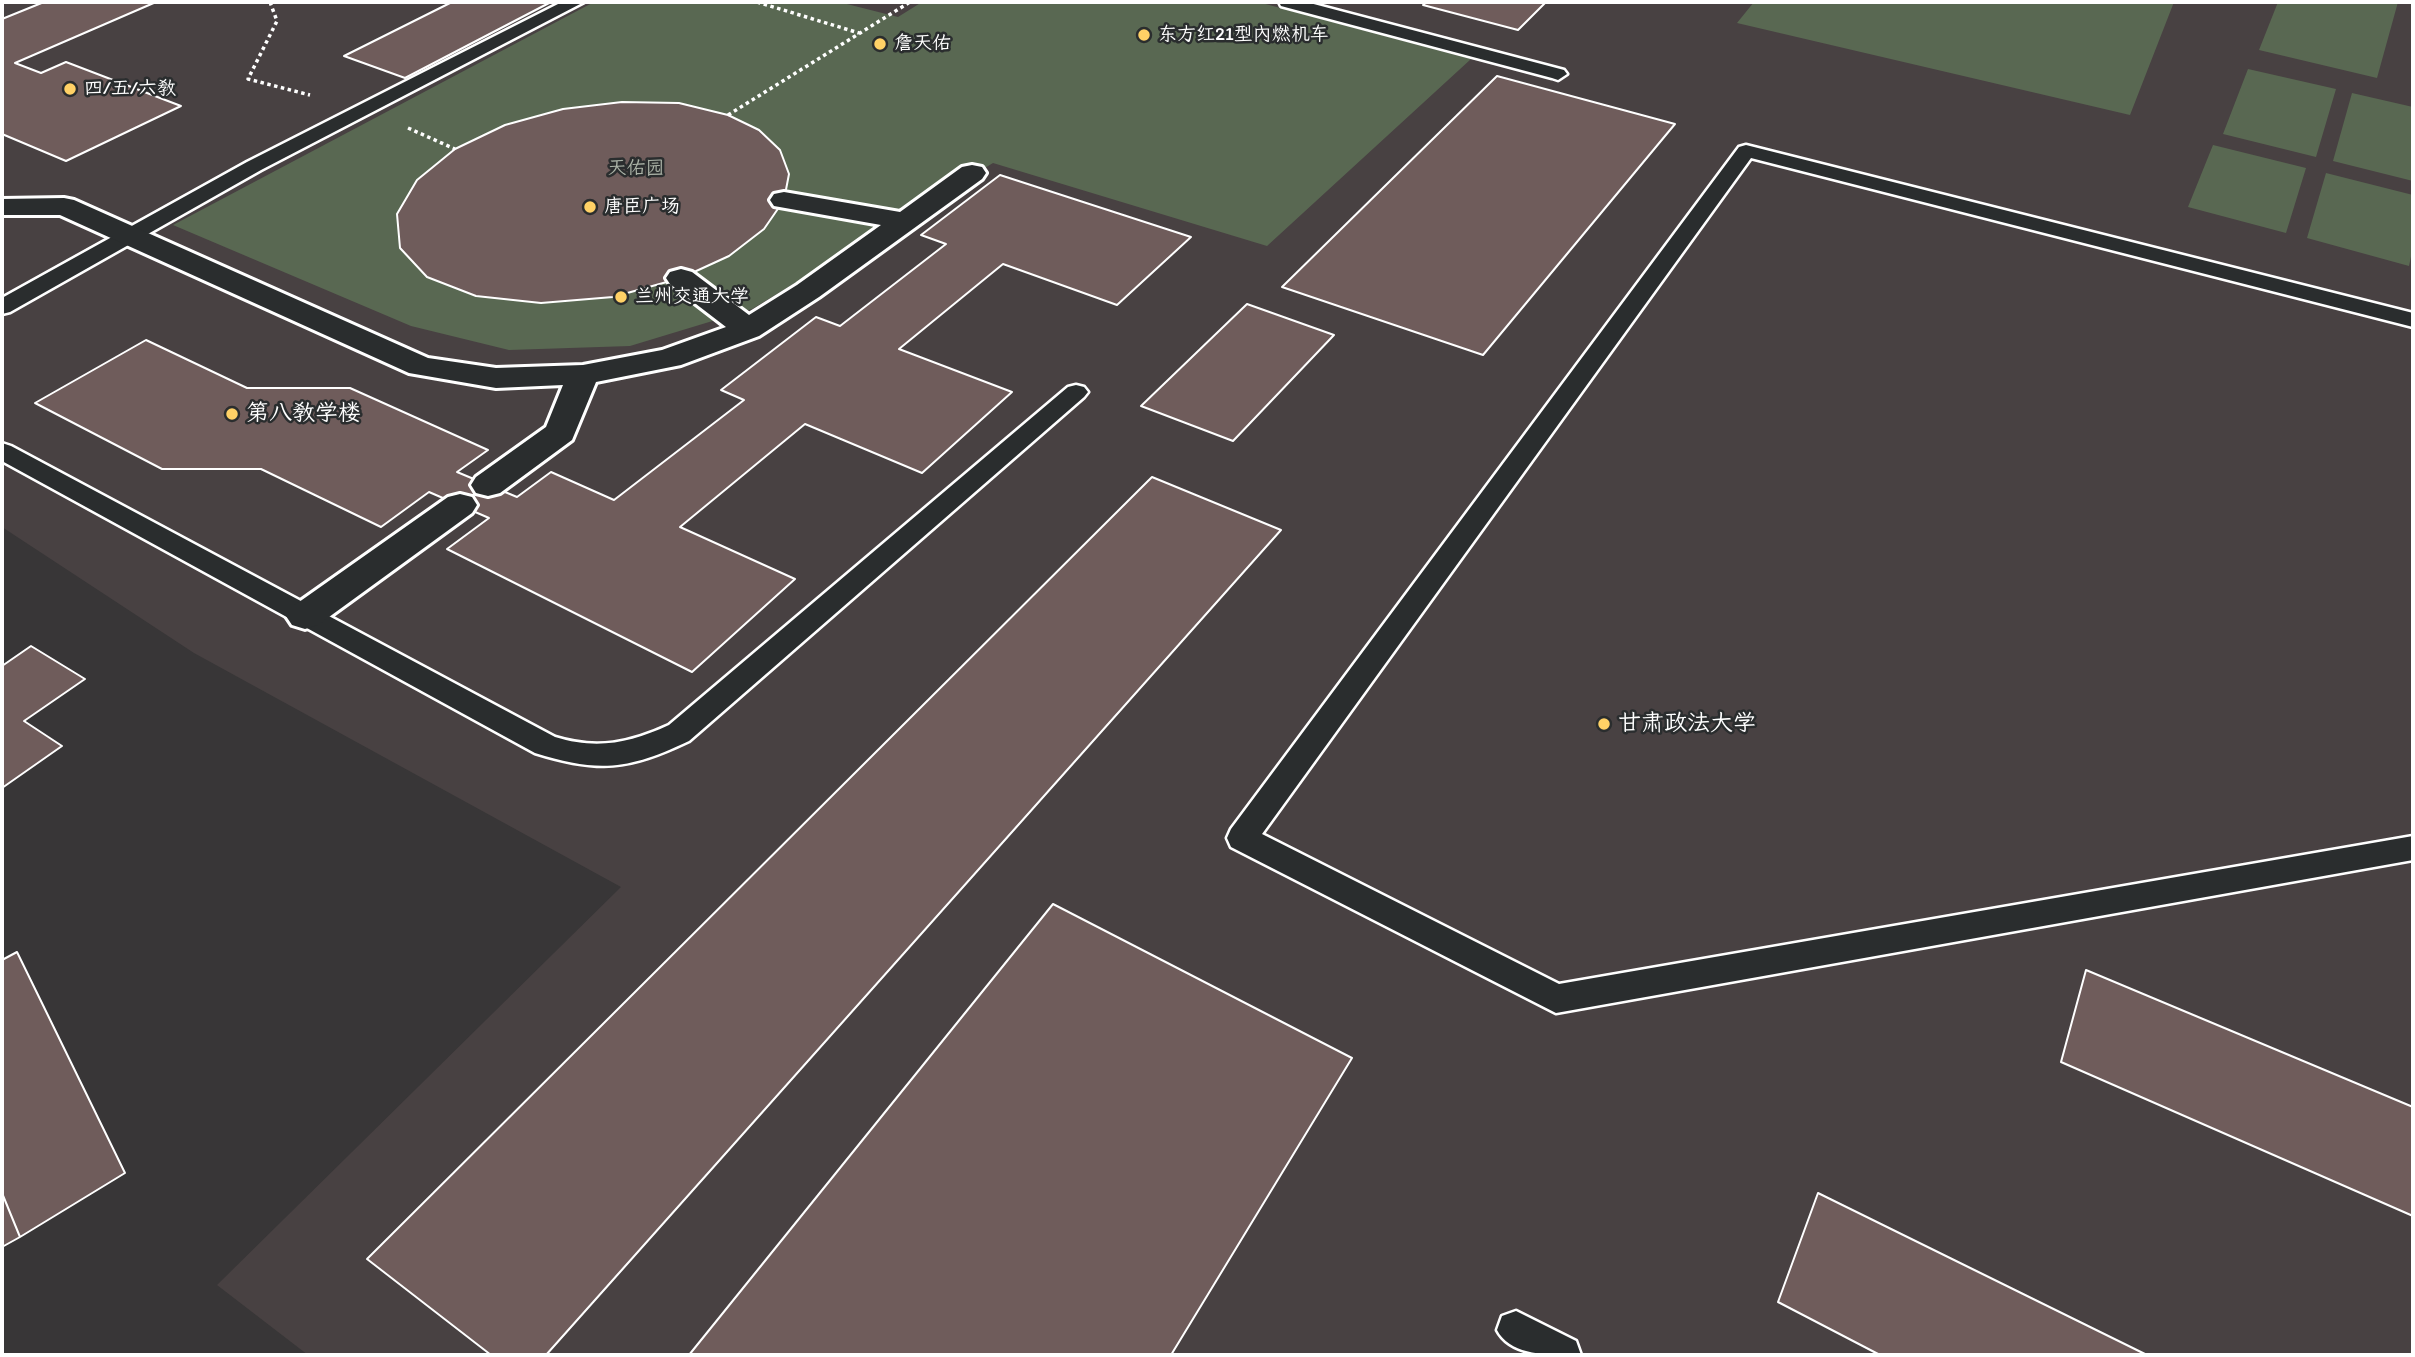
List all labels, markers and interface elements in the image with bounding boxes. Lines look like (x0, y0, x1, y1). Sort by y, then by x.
place label: 东方红21型内燃机车 (1158, 24, 1329, 46)
marker: 东方红21型内燃机车 (1136, 27, 1152, 43)
place label: 詹天佑 (894, 33, 951, 55)
marker: 詹天佑 (872, 36, 888, 52)
place label: 四/五/六教 (84, 78, 176, 100)
marker: 四/五/六教 (62, 81, 78, 97)
park label: 天佑园 (608, 158, 664, 180)
place label: 唐臣广场 (604, 196, 680, 218)
marker: 唐臣广场 (582, 199, 598, 215)
place label: 兰州交通大学 (635, 286, 749, 308)
marker: 兰州交通大学 (613, 289, 629, 305)
place label: 第八教学楼 (246, 400, 361, 428)
marker: 第八教学楼 (224, 406, 240, 422)
place label: 甘肃政法大学 (1618, 710, 1756, 738)
marker: 甘肃政法大学 (1596, 716, 1612, 732)

